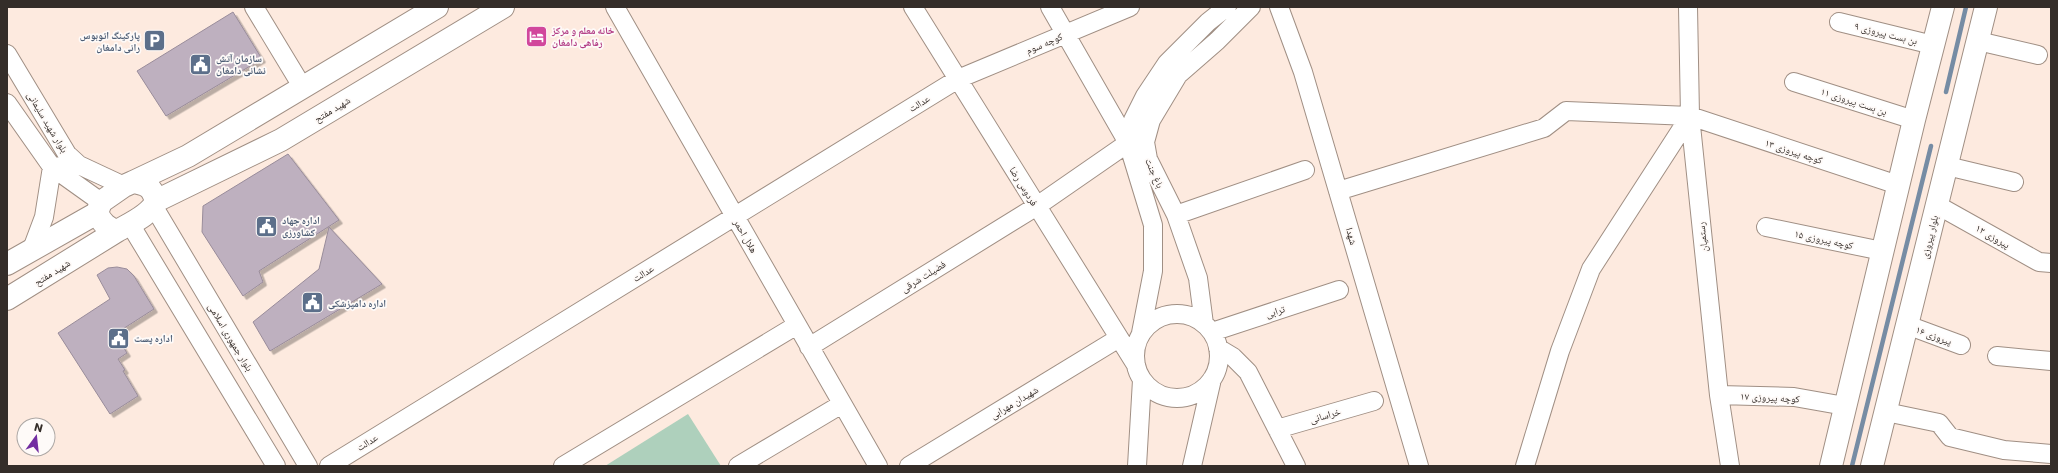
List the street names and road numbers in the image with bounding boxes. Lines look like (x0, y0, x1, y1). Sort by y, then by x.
street label: بن بست پیروزی ۹ (1853, 18, 1919, 49)
street label: کوچه سوم (1024, 29, 1065, 58)
street label: بن بست پیروزی ۱۱ (1819, 84, 1889, 119)
street label: بلوار شهید سلیمانی (23, 89, 72, 156)
street label: عدالت (906, 91, 933, 116)
street label: شهید مفتح (311, 92, 354, 126)
street label: کوچه پیروزی ۱۳ (1763, 135, 1825, 168)
street label: باغ جنت (1141, 156, 1168, 191)
street label: فردوس رضا (1006, 164, 1042, 209)
street label: بلوار پیروزی (1917, 213, 1942, 261)
street label: هلال احمر (729, 216, 761, 256)
street label: رستمیان (1693, 221, 1712, 253)
street label: پیروزی ۱۲ (1973, 221, 2013, 252)
street label: شهدا (1342, 226, 1361, 247)
street label: کوچه پیروزی ۱۵ (1793, 226, 1855, 253)
street label: شهید مفتح (31, 255, 74, 289)
street label: فضیلت شرقی (898, 257, 949, 296)
street label: عدالت (630, 261, 657, 286)
street label: بلوار جمهوری اسلامی (204, 300, 257, 374)
street label: ترابی (1264, 301, 1287, 322)
street label: پیروزی ۱۶ (1914, 322, 1954, 349)
street label: شهیدان مهرابی (987, 382, 1042, 423)
street label: کوچه پیروزی ۱۷ (1740, 388, 1800, 407)
street label: خراسانی (1308, 404, 1343, 427)
street label: عدالت (354, 430, 381, 455)

